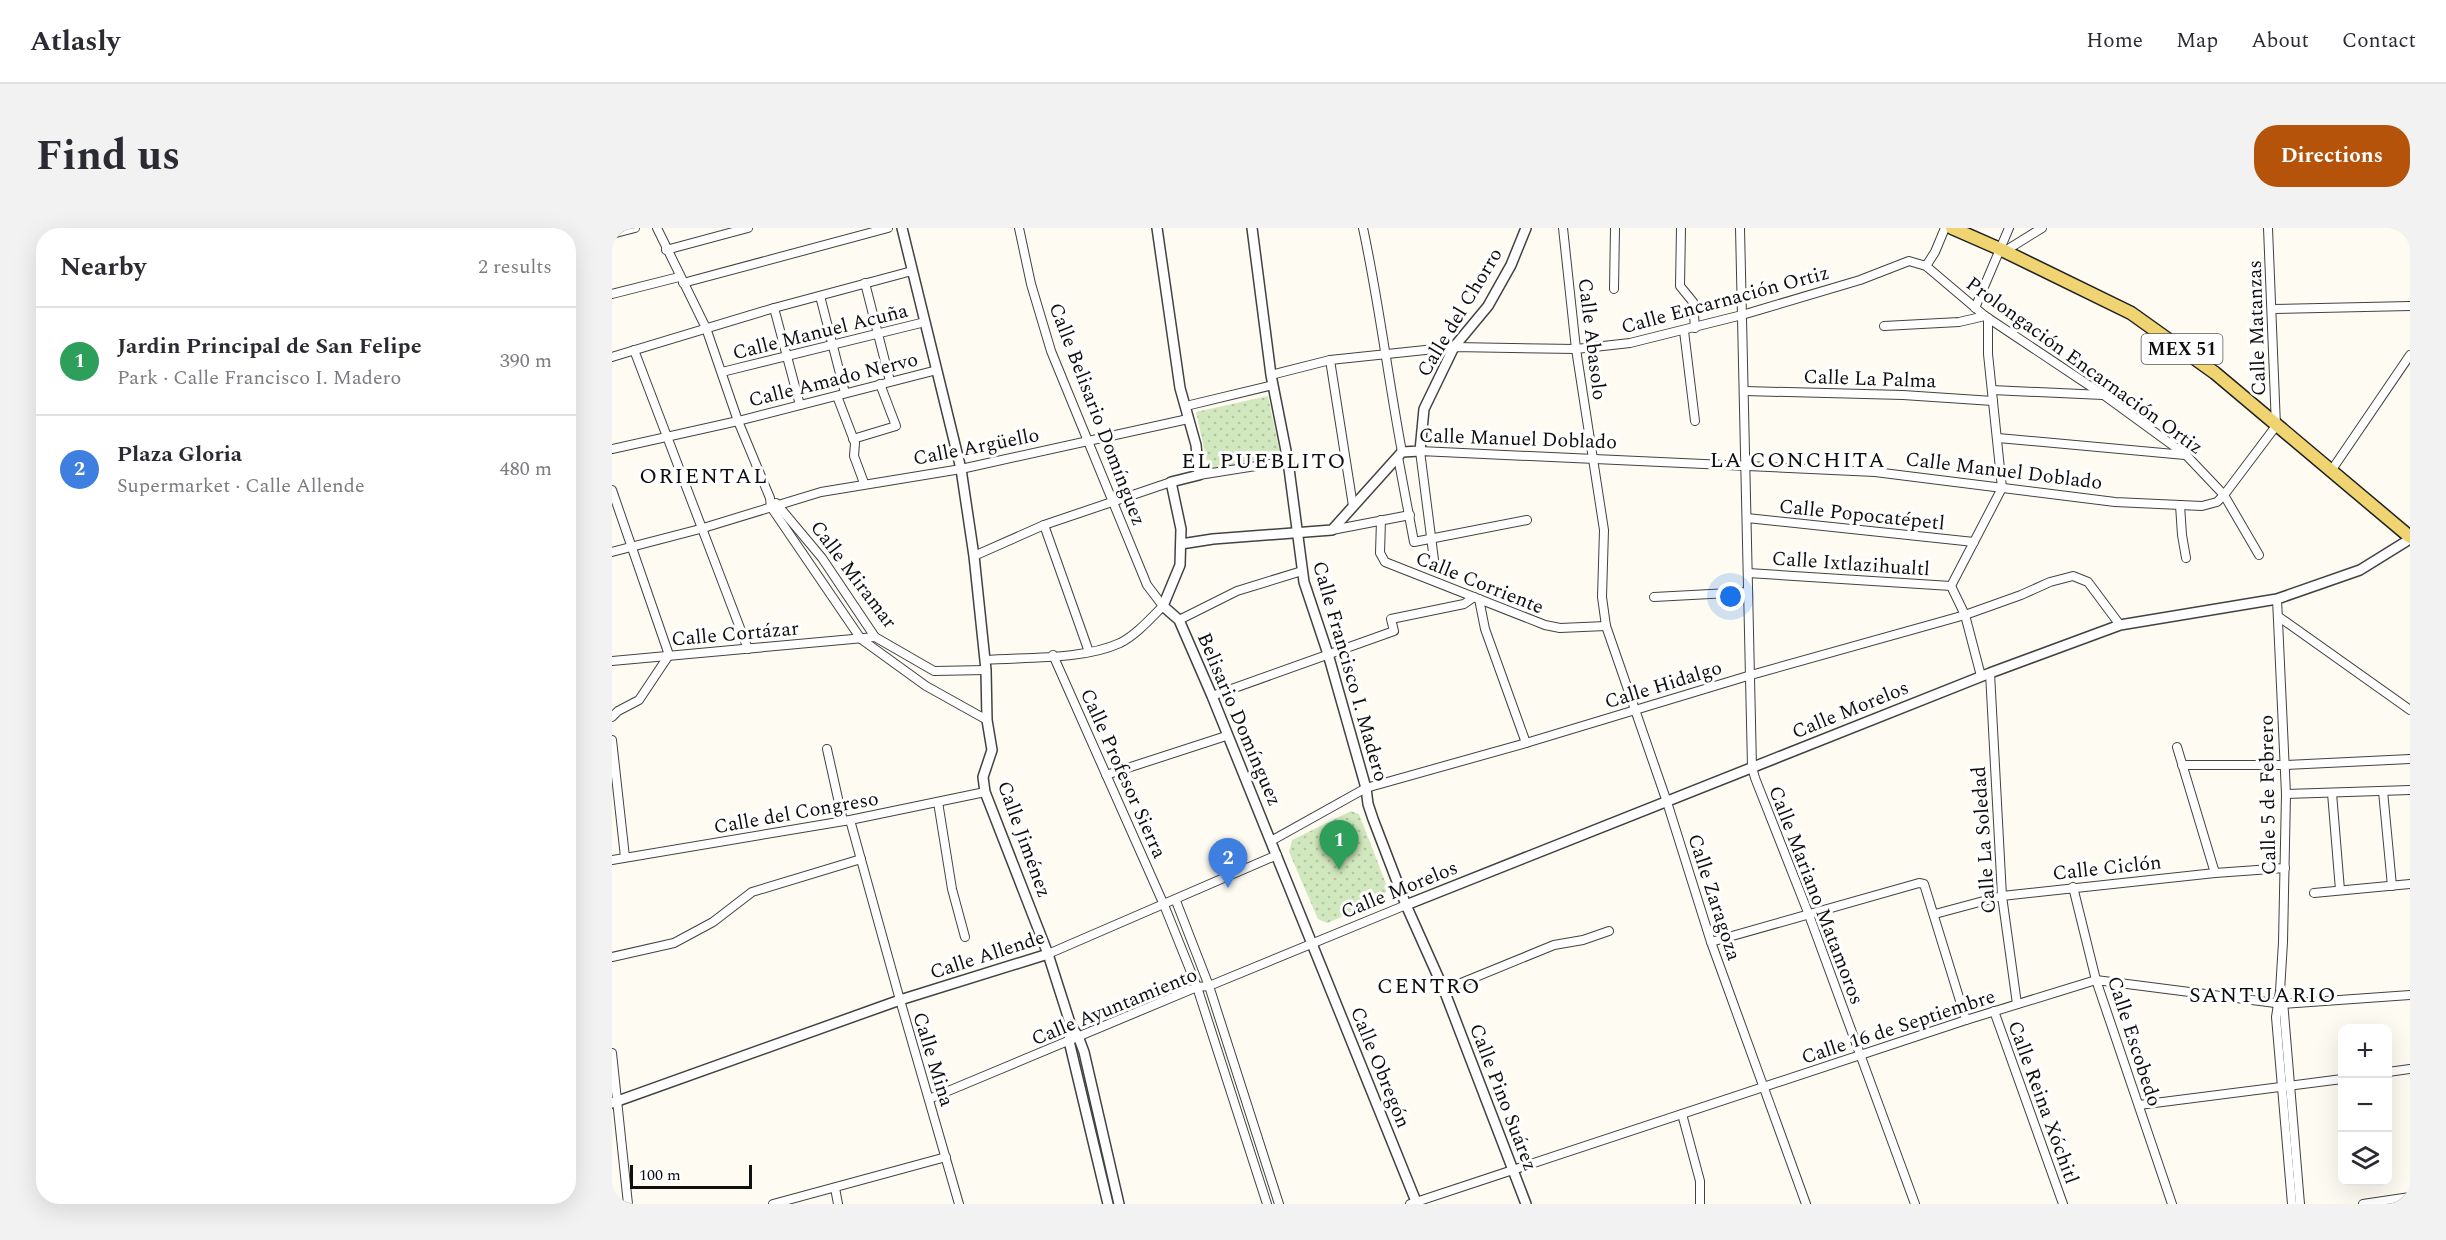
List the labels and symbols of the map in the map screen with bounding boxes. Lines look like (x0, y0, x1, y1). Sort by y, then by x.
street label: Calle del Chorro (1409, 242, 1510, 383)
street label: Calle Encarnación Ortiz (1618, 258, 1833, 342)
street label: Calle Matanzas (2240, 259, 2274, 396)
street label: Prolongación Encarnación Ortiz (1960, 269, 2209, 462)
street label: Calle Abasolo (1570, 277, 1614, 402)
street label: Calle Manuel Acuña (729, 296, 911, 368)
street label: Calle Belisario Domínguez (1041, 298, 1154, 530)
road number: MEX 51 (2142, 334, 2222, 364)
street label: Calle Amado Nervo (745, 344, 921, 416)
street label: Calle La Palma (1803, 362, 1937, 396)
street label: Calle Argüello (911, 420, 1042, 474)
street label: Calle Manuel Doblado (1418, 421, 1617, 457)
district label: LA CONCHITA (1710, 444, 1886, 477)
street label: Calle Manuel Doblado (1904, 444, 2104, 498)
district label: EL PUEBLITO (1181, 445, 1347, 478)
district label: ORIENTAL (639, 460, 769, 493)
street label: Calle Popocatépetl (1778, 491, 1946, 539)
street label: Calle Miramar (802, 514, 904, 635)
street label: Calle Corriente (1411, 544, 1548, 622)
street label: Calle Ixtlazihualtl (1771, 544, 1931, 584)
street label: Calle Francisco I. Madero (1304, 558, 1396, 785)
your location (1716, 582, 1745, 611)
street label: Calle Cortázar (670, 613, 800, 655)
street label: Belisario Domínguez (1189, 628, 1289, 811)
street label: Calle Hidalgo (1601, 653, 1726, 717)
street label: Calle Morelos (1787, 673, 1913, 747)
street label: Calle Profesor Sierra (1072, 684, 1174, 863)
street label: Calle 5 de Febrero (2252, 715, 2284, 875)
street label: Calle La Soledad (1964, 765, 2004, 915)
street label: Calle Jiménez (989, 777, 1059, 902)
street label: Calle Mariano Matamoros (1760, 782, 1872, 1009)
street label: Calle del Congreso (711, 784, 881, 842)
pin: 1 (1320, 820, 1358, 870)
street label: Calle Zaragoza (1679, 830, 1749, 965)
pin: 2 (1208, 838, 1248, 888)
street label: Calle Ciclón (2051, 847, 2163, 889)
street label: Calle Morelos (1336, 853, 1462, 927)
street label: Calle Allende (926, 922, 1049, 988)
street label: Calle Ayuntamiento (1027, 960, 1202, 1054)
district label: CENTRO (1377, 970, 1481, 1003)
street label: Calle Escobedo (2099, 972, 2169, 1110)
district label: SANTUARIO (2189, 979, 2337, 1012)
street label: Calle 16 de Septiembre (1797, 981, 1999, 1072)
street label: Calle Obregón (1342, 1002, 1418, 1133)
street label: Calle Mina (904, 1008, 962, 1110)
street label: Calle Reina Xóchitl (2000, 1017, 2087, 1188)
street label: Calle Pino Suárez (1461, 1019, 1545, 1176)
scale bar (630, 1162, 752, 1190)

